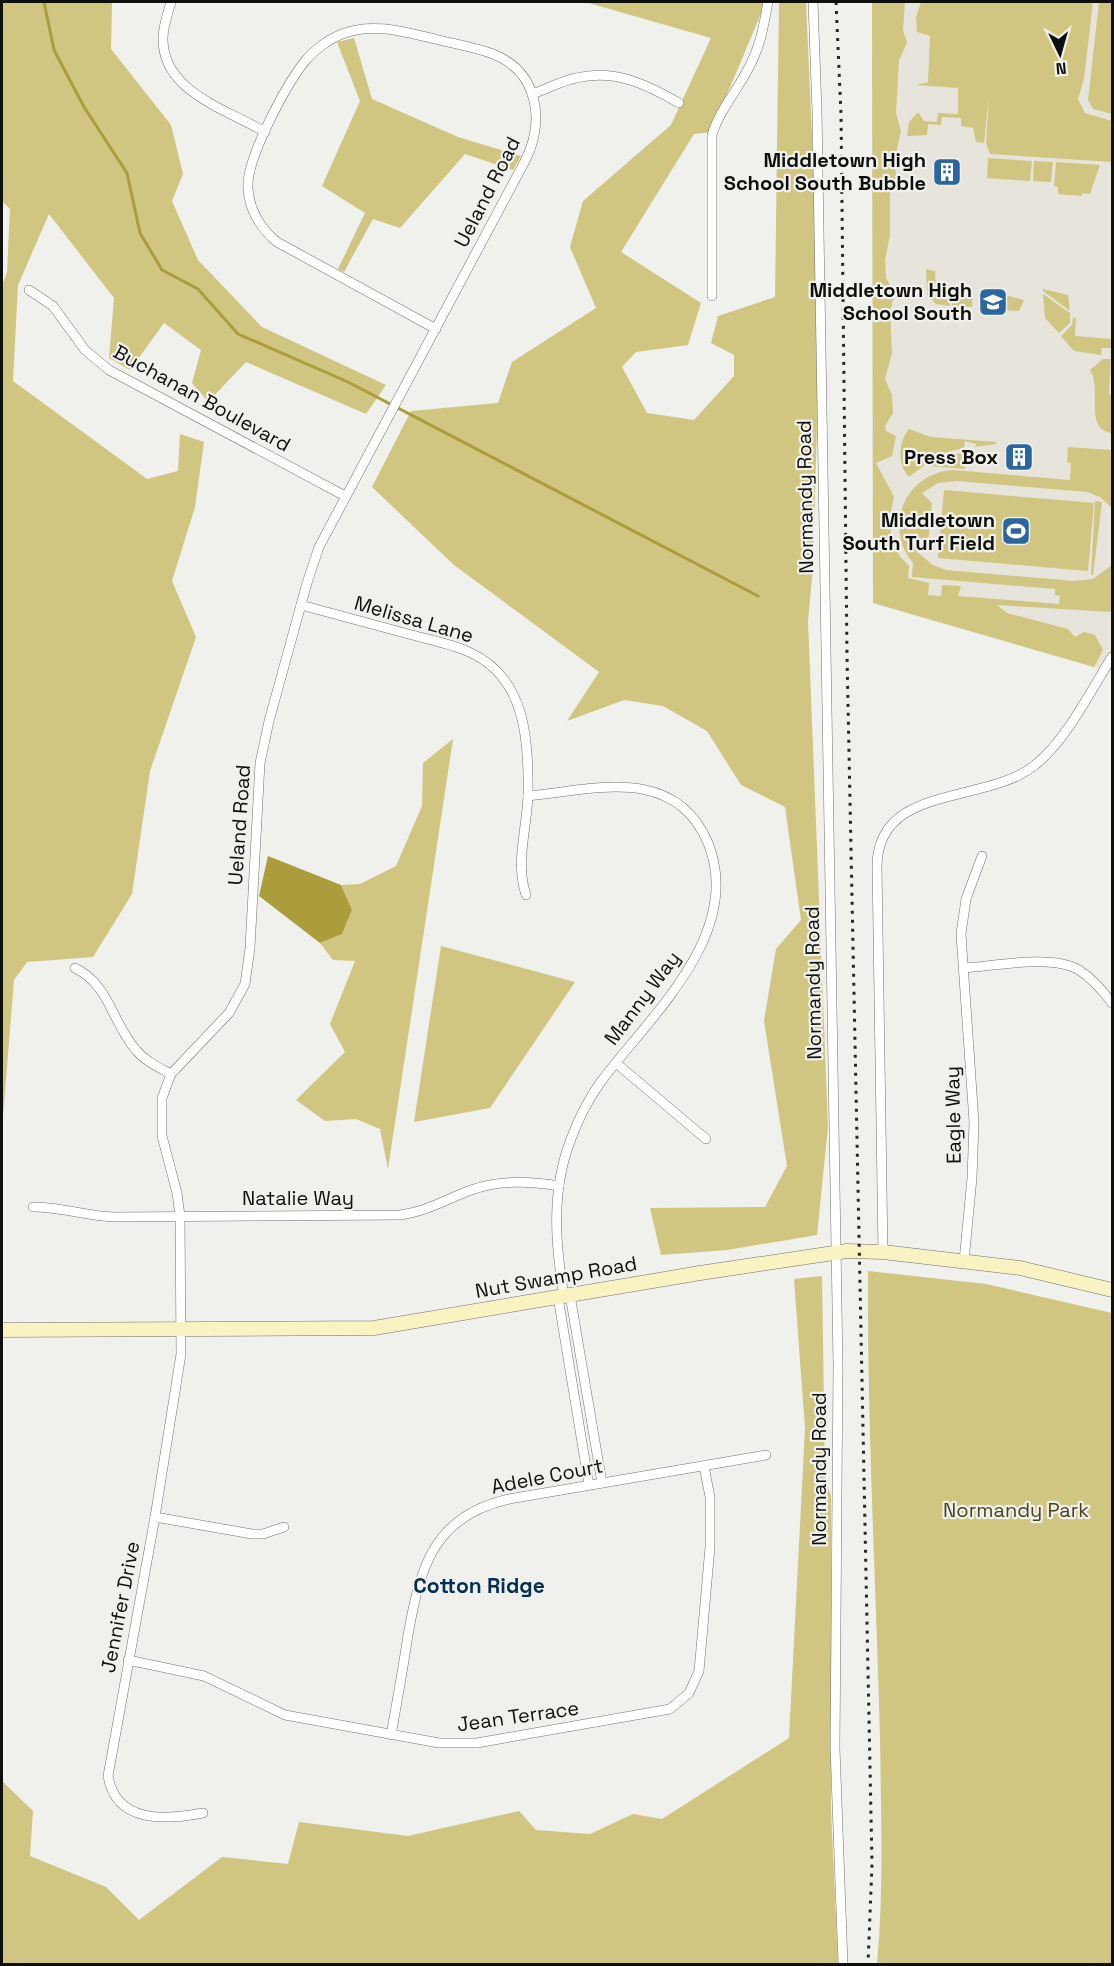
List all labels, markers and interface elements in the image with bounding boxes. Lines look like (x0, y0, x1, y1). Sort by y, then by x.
north arrow (1030, 24, 1090, 84)
text: N (1055, 58, 1068, 79)
street label: Ueland Road (448, 132, 526, 252)
place label: Middletown High School South Bubble (724, 147, 926, 196)
building icon: Middletown High School South Bubble (931, 156, 963, 188)
place label: Middletown High School South (809, 277, 972, 326)
school or university icon: Middletown High School South (977, 286, 1009, 318)
street label: Buchanan Boulevard (109, 339, 295, 457)
street label: Normandy Road (791, 420, 819, 574)
building icon: Press Box (1003, 441, 1035, 473)
place label: Press Box (904, 444, 998, 470)
place label: Middletown South Turf Field (842, 507, 995, 556)
sports icon: Middletown South Turf Field (1000, 515, 1032, 547)
street label: Melissa Lane (351, 590, 477, 648)
street label: Ueland Road (222, 764, 256, 886)
street label: Normandy Road (799, 906, 827, 1060)
street label: Manny Way (598, 946, 686, 1050)
street label: Eagle Way (939, 1066, 967, 1164)
street label: Natalie Way (242, 1185, 354, 1211)
street label: Nut Swamp Road (473, 1250, 639, 1304)
street label: Normandy Road (806, 1392, 832, 1546)
street label: Adele Court (489, 1452, 605, 1500)
park label: Normandy Park (943, 1497, 1089, 1523)
street label: Jennifer Drive (95, 1539, 145, 1675)
district label: Cotton Ridge (413, 1572, 545, 1599)
street label: Jean Terrace (455, 1695, 581, 1737)

